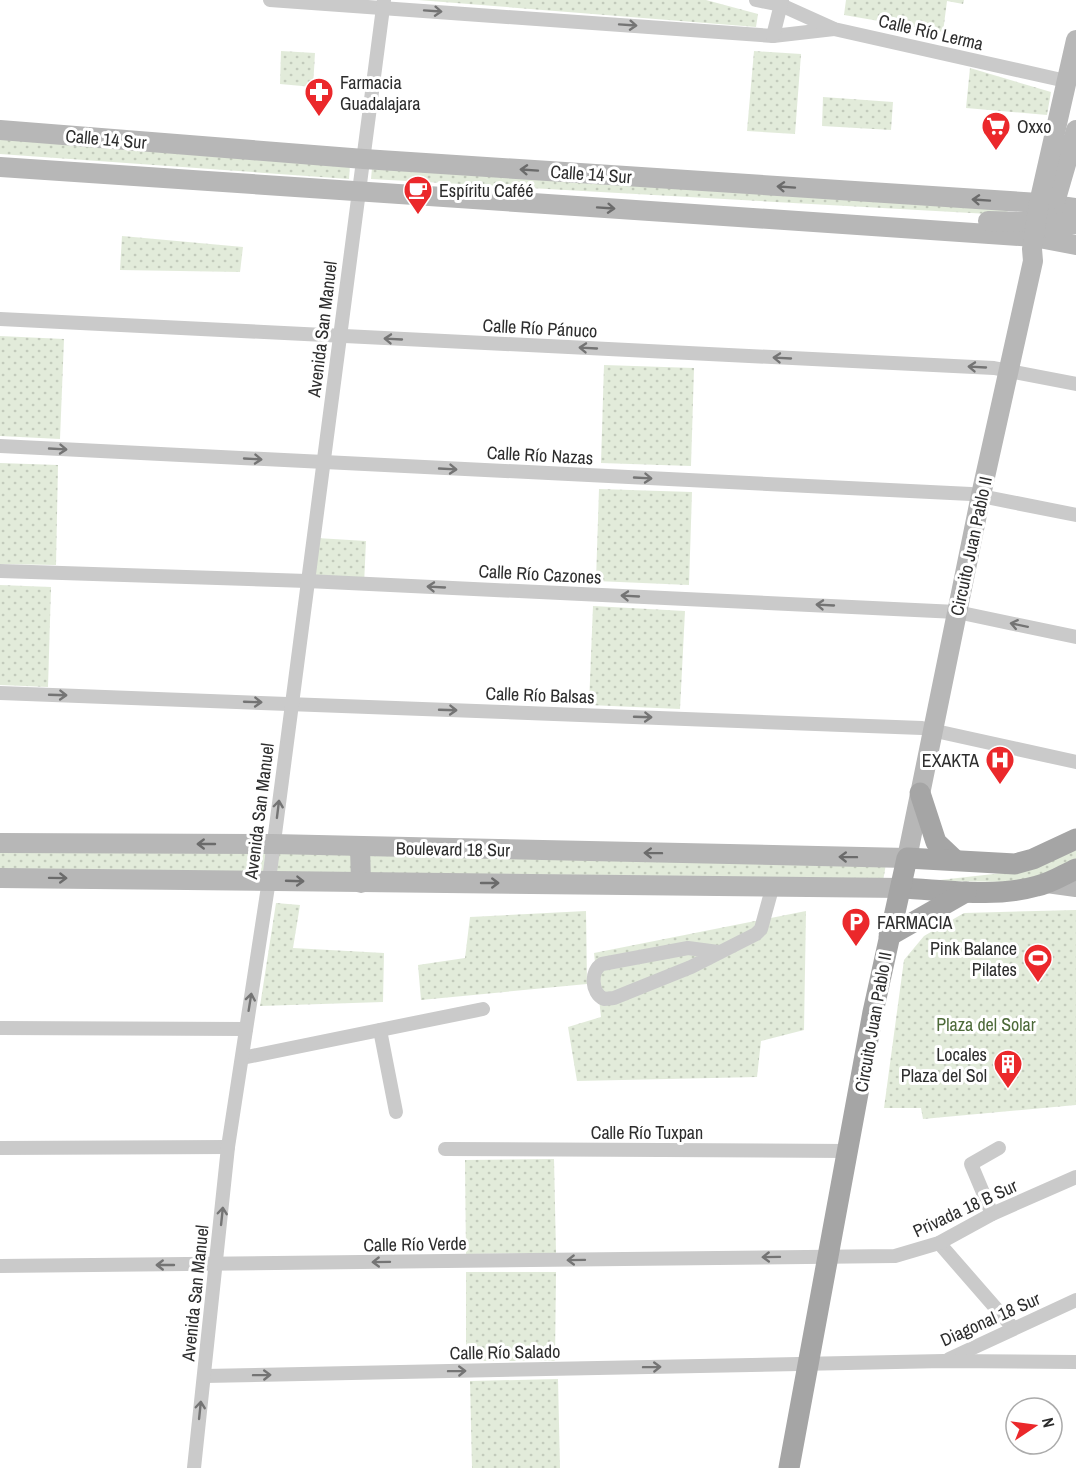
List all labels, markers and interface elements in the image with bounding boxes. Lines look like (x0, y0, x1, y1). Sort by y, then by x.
one-way arrow (423, 6, 443, 17)
street label: Calle Río Lerma (876, 8, 986, 56)
one-way arrow (617, 20, 637, 31)
place label: Farmacia Guadalajara (340, 70, 420, 116)
pharmacy icon: Farmacia Guadalajara (303, 76, 335, 118)
supermarket icon: Oxxo (980, 110, 1012, 152)
place label: Oxxo (1017, 114, 1051, 139)
street label: Calle 14 Sur (64, 123, 148, 155)
street label: Calle 14 Sur (550, 159, 632, 189)
one-way arrow (519, 165, 539, 176)
cafe icon: Espíritu Caféé (402, 174, 434, 216)
place label: Espíritu Caféé (439, 178, 533, 203)
one-way arrow (777, 181, 797, 192)
one-way arrow (971, 194, 991, 205)
one-way arrow (595, 203, 615, 214)
street label: Avenida San Manuel (301, 260, 343, 399)
street label: Calle Río Pánuco (482, 313, 598, 343)
one-way arrow (383, 333, 403, 344)
one-way arrow (578, 343, 598, 354)
one-way arrow (773, 352, 793, 363)
one-way arrow (968, 362, 988, 373)
street label: Calle Río Nazas (486, 440, 594, 470)
one-way arrow (48, 444, 68, 455)
one-way arrow (243, 454, 263, 465)
one-way arrow (437, 464, 457, 475)
one-way arrow (632, 473, 652, 484)
street label: Circuito Juan Pablo II (944, 474, 998, 618)
street label: Calle Río Cazones (478, 558, 602, 590)
one-way arrow (426, 581, 446, 592)
one-way arrow (621, 591, 641, 602)
one-way arrow (816, 600, 836, 611)
one-way arrow (1009, 619, 1029, 630)
street label: Calle Río Balsas (485, 681, 595, 709)
one-way arrow (48, 690, 68, 701)
one-way arrow (243, 697, 263, 708)
one-way arrow (438, 704, 458, 715)
one-way arrow (633, 712, 653, 723)
street label: Avenida San Manuel (238, 742, 280, 881)
hospital icon: EXAKTA (984, 744, 1016, 786)
place label: EXAKTA (922, 748, 979, 773)
one-way arrow (272, 800, 283, 819)
street label: Boulevard 18 Sur (396, 836, 510, 862)
one-way arrow (197, 838, 217, 850)
one-way arrow (644, 847, 664, 859)
one-way arrow (839, 851, 859, 863)
one-way arrow (48, 872, 68, 884)
one-way arrow (285, 875, 305, 887)
one-way arrow (480, 877, 500, 889)
parking icon: FARMACIA (840, 906, 872, 948)
place label: FARMACIA (877, 910, 953, 935)
place label: Pink Balance Pilates (930, 936, 1017, 982)
sports icon: Pink Balance Pilates (1022, 942, 1054, 984)
street label: Circuito Juan Pablo II (848, 950, 898, 1094)
one-way arrow (245, 993, 256, 1012)
park label: Plaza del Solar (936, 1012, 1036, 1037)
place label: Locales Plaza del Sol (901, 1042, 987, 1088)
building icon: Locales Plaza del Sol (992, 1048, 1024, 1090)
street label: Calle Río Tuxpan (591, 1120, 703, 1145)
street label: Privada 18 B Sur (909, 1173, 1021, 1243)
one-way arrow (216, 1207, 227, 1226)
street label: Avenida San Manuel (175, 1224, 215, 1363)
street label: Calle Río Verde (363, 1231, 467, 1257)
one-way arrow (762, 1251, 782, 1263)
one-way arrow (567, 1254, 587, 1266)
one-way arrow (372, 1257, 392, 1268)
one-way arrow (156, 1259, 176, 1271)
street label: Diagonal 18 Sur (936, 1286, 1044, 1352)
street label: Calle Río Salado (449, 1339, 561, 1365)
one-way arrow (642, 1361, 662, 1373)
one-way arrow (447, 1365, 467, 1377)
one-way arrow (252, 1369, 272, 1380)
north arrow (1004, 1396, 1064, 1456)
one-way arrow (195, 1400, 206, 1420)
text: N (1037, 1416, 1060, 1430)

